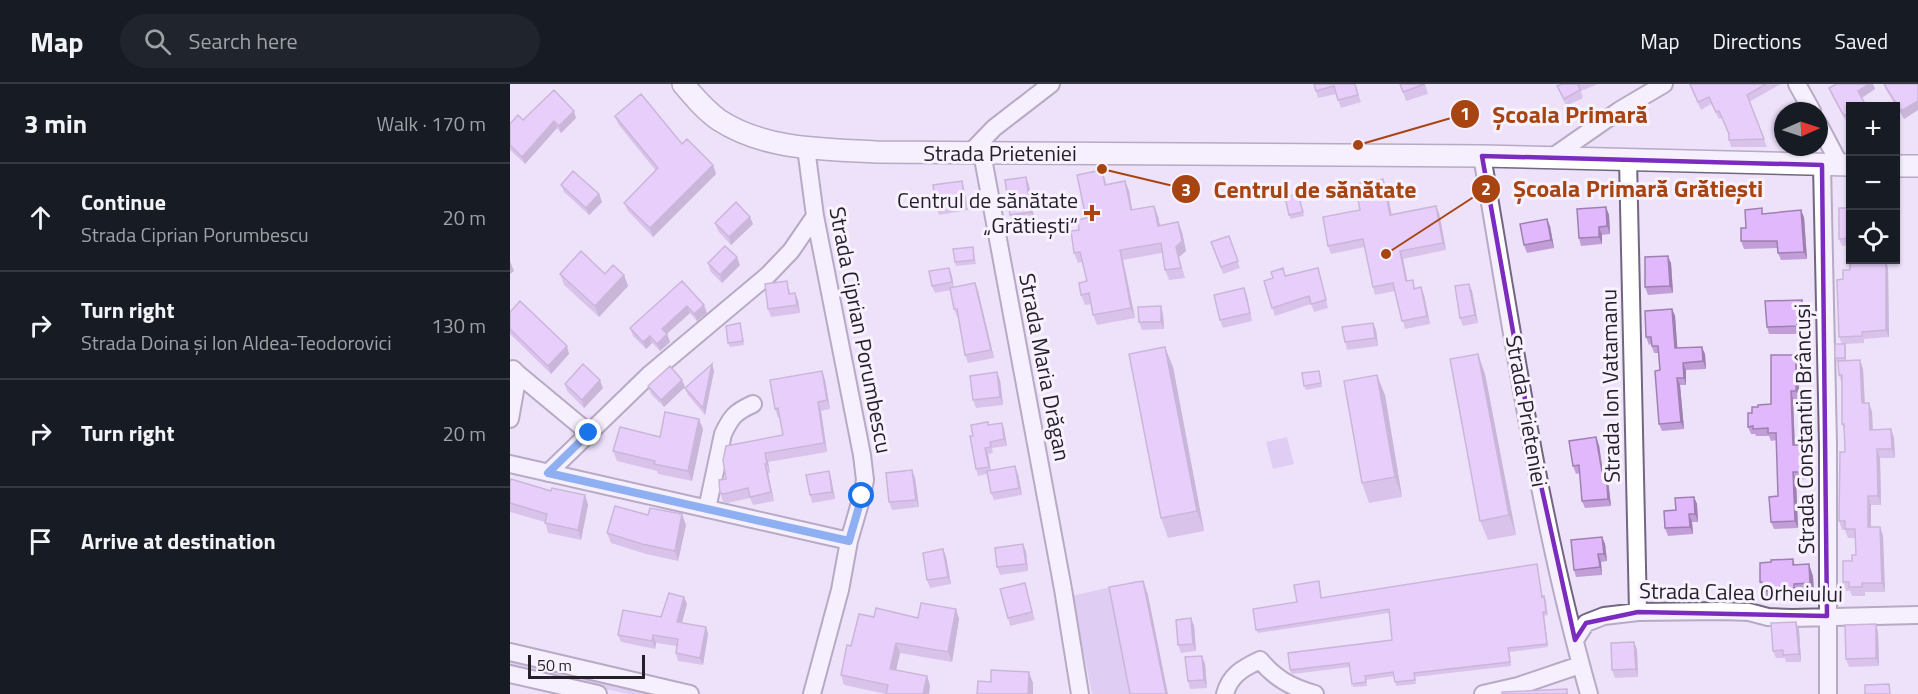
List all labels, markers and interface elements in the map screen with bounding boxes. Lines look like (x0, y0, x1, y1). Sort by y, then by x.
search box (120, 14, 540, 68)
text: Map (30, 20, 84, 63)
text: Search here (189, 24, 298, 58)
icon: search (141, 25, 174, 58)
text: Map (1640, 25, 1680, 57)
text: Directions (1713, 25, 1802, 57)
text: Saved (1835, 25, 1888, 57)
callout: Școala Primară (1450, 93, 1660, 135)
text: Școala Primară (1492, 96, 1648, 132)
text: 1 (1460, 100, 1470, 127)
north arrow (1774, 102, 1828, 156)
map controls (1846, 102, 1900, 264)
button: + (1846, 102, 1900, 156)
text: 3 min (24, 104, 87, 143)
text: Walk · 170 m (377, 108, 486, 139)
street label: Strada Prieteniei (923, 136, 1077, 170)
button: − (1846, 156, 1900, 210)
callout: Centrul de sănătate (1171, 168, 1428, 210)
callout: Școala Primară Grătiești (1471, 168, 1775, 210)
text: Școala Primară Grătiești (1513, 170, 1763, 206)
text: Centrul de sănătate (1214, 171, 1416, 207)
text: 2 (1481, 175, 1491, 202)
text: 3 (1181, 176, 1191, 203)
place label: Centrul de sănătate „Grătiești“ (897, 183, 1078, 242)
text: Continue (81, 185, 166, 219)
icon: ahead (24, 201, 57, 234)
text: 20 m (442, 202, 486, 233)
street label: Strada Ciprian Porumbescu (820, 204, 902, 456)
marker: Centrul de sănătate „Grătiești“ (1083, 204, 1101, 222)
button: locate (1846, 210, 1900, 264)
text: Strada Ciprian Porumbescu (81, 219, 309, 250)
street label: Strada Maria Drăgan (1010, 270, 1080, 464)
street label: Strada Ion Vatamanu (1591, 289, 1629, 483)
text: Turn right (81, 293, 175, 327)
street label: Strada Constantin Brâncuși (1785, 303, 1823, 555)
icon: right (24, 309, 57, 342)
text: 130 m (431, 310, 486, 341)
text: Strada Doina și Ion Aldea-Teodorovici (81, 327, 392, 358)
street label: Strada Prieteniei (1497, 332, 1557, 490)
text: Turn right (81, 416, 175, 450)
icon: right (24, 417, 57, 450)
text: 20 m (442, 418, 486, 449)
route end (575, 419, 601, 445)
route start (848, 482, 874, 508)
text: Arrive at destination (81, 524, 276, 558)
icon: arrive (24, 525, 57, 558)
street label: Strada Calea Orheiului (1639, 573, 1843, 611)
scale bar (528, 652, 645, 680)
text: 50 m (537, 653, 572, 677)

